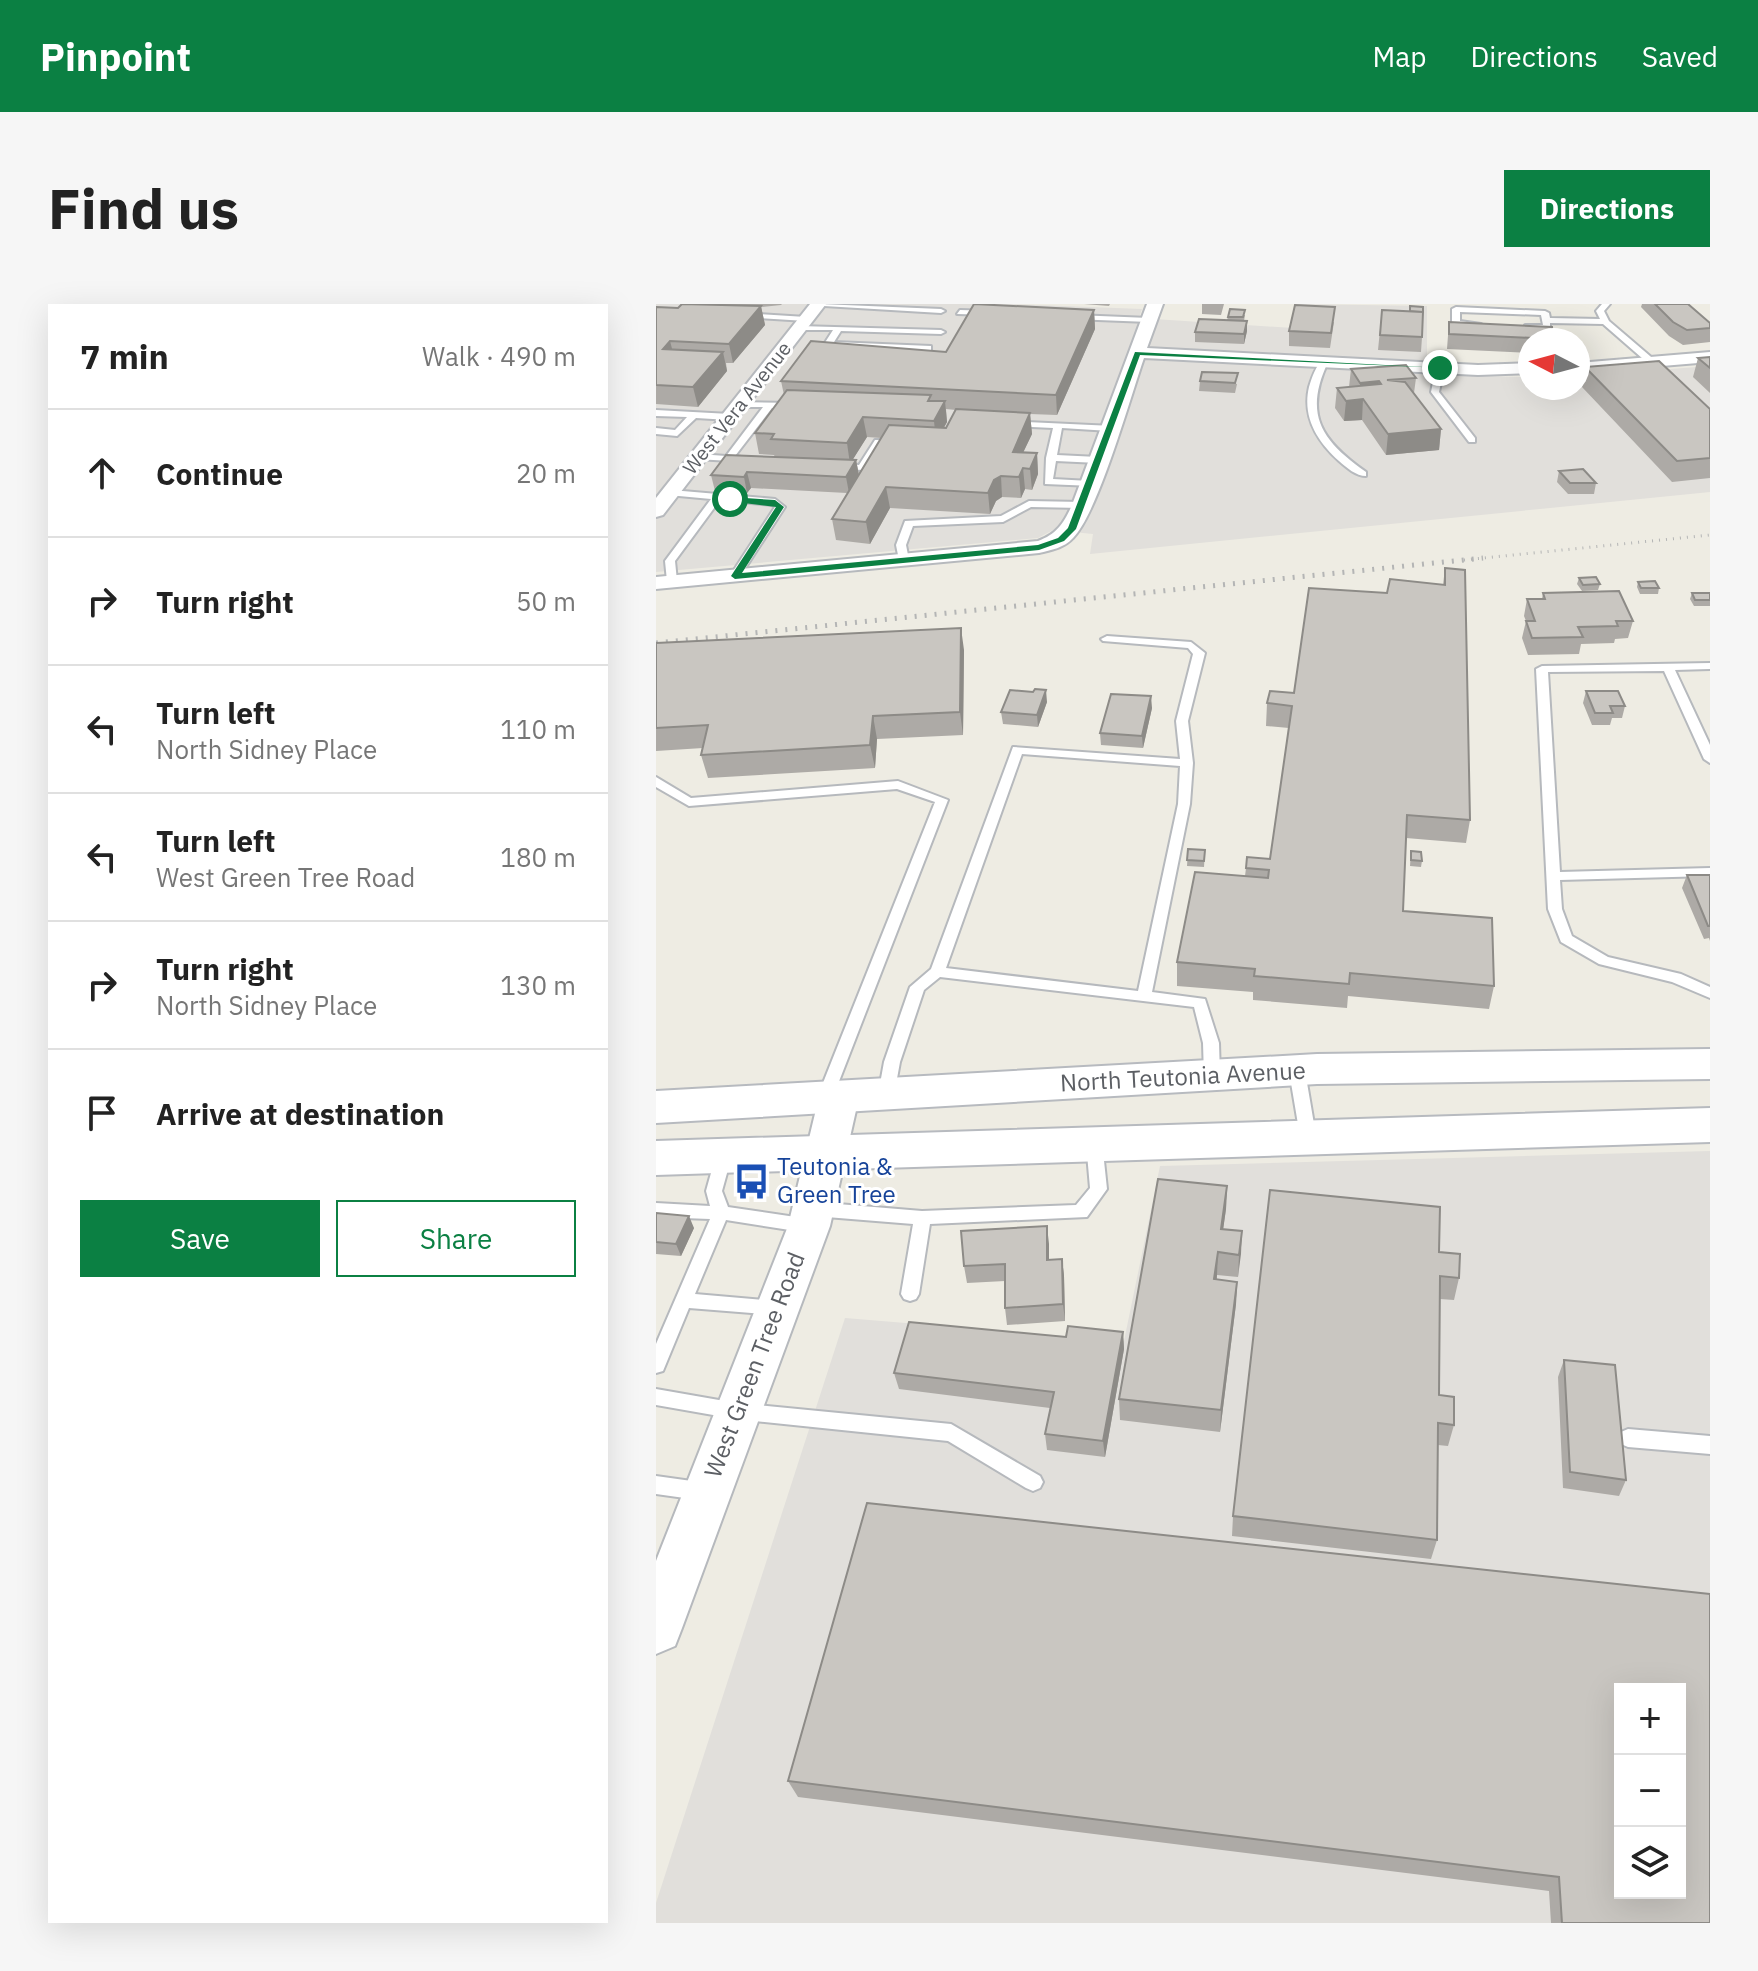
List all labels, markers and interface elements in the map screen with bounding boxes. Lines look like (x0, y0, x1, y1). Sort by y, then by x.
text: Pinpoint (40, 32, 191, 81)
text: Map (1372, 38, 1426, 75)
text: Directions (1470, 38, 1598, 75)
text: Saved (1642, 38, 1718, 75)
button: Directions (1504, 170, 1710, 247)
text: Find us (48, 172, 239, 244)
north arrow (1518, 328, 1590, 400)
text: 7 min (80, 334, 169, 378)
street label: West Vera Avenue (676, 336, 797, 480)
text: Walk · 490 m (422, 339, 576, 373)
route end (1422, 350, 1458, 386)
icon: ahead (80, 451, 124, 495)
text: Continue (156, 454, 283, 493)
text: 20 m (516, 456, 576, 490)
route start (712, 481, 748, 517)
icon: right (80, 579, 124, 623)
text: Turn right (156, 582, 294, 621)
text: 50 m (516, 584, 576, 618)
text: Turn left (156, 693, 275, 732)
icon: left (80, 707, 124, 751)
text: 110 m (500, 712, 576, 746)
text: North Sidney Place (156, 732, 377, 766)
text: Turn left (156, 821, 275, 860)
icon: left (80, 835, 124, 879)
text: 180 m (500, 840, 576, 874)
text: West Green Tree Road (156, 860, 415, 894)
text: Turn right (156, 949, 294, 988)
icon: right (80, 963, 124, 1007)
text: 130 m (500, 968, 576, 1002)
text: North Sidney Place (156, 988, 377, 1022)
street label: North Teutonia Avenue (1059, 1054, 1307, 1098)
icon: arrive (80, 1091, 124, 1135)
text: Arrive at destination (156, 1094, 444, 1133)
place label: Teutonia & Green Tree (777, 1150, 896, 1210)
bus stop icon: Teutonia & Green Tree (732, 1162, 770, 1200)
button: Save (80, 1200, 320, 1277)
button: Share (336, 1200, 576, 1277)
street label: West Green Tree Road (696, 1247, 812, 1482)
map controls (1614, 1683, 1686, 1899)
button: + (1614, 1683, 1686, 1755)
button: − (1614, 1755, 1686, 1827)
button: layers (1614, 1827, 1686, 1899)

